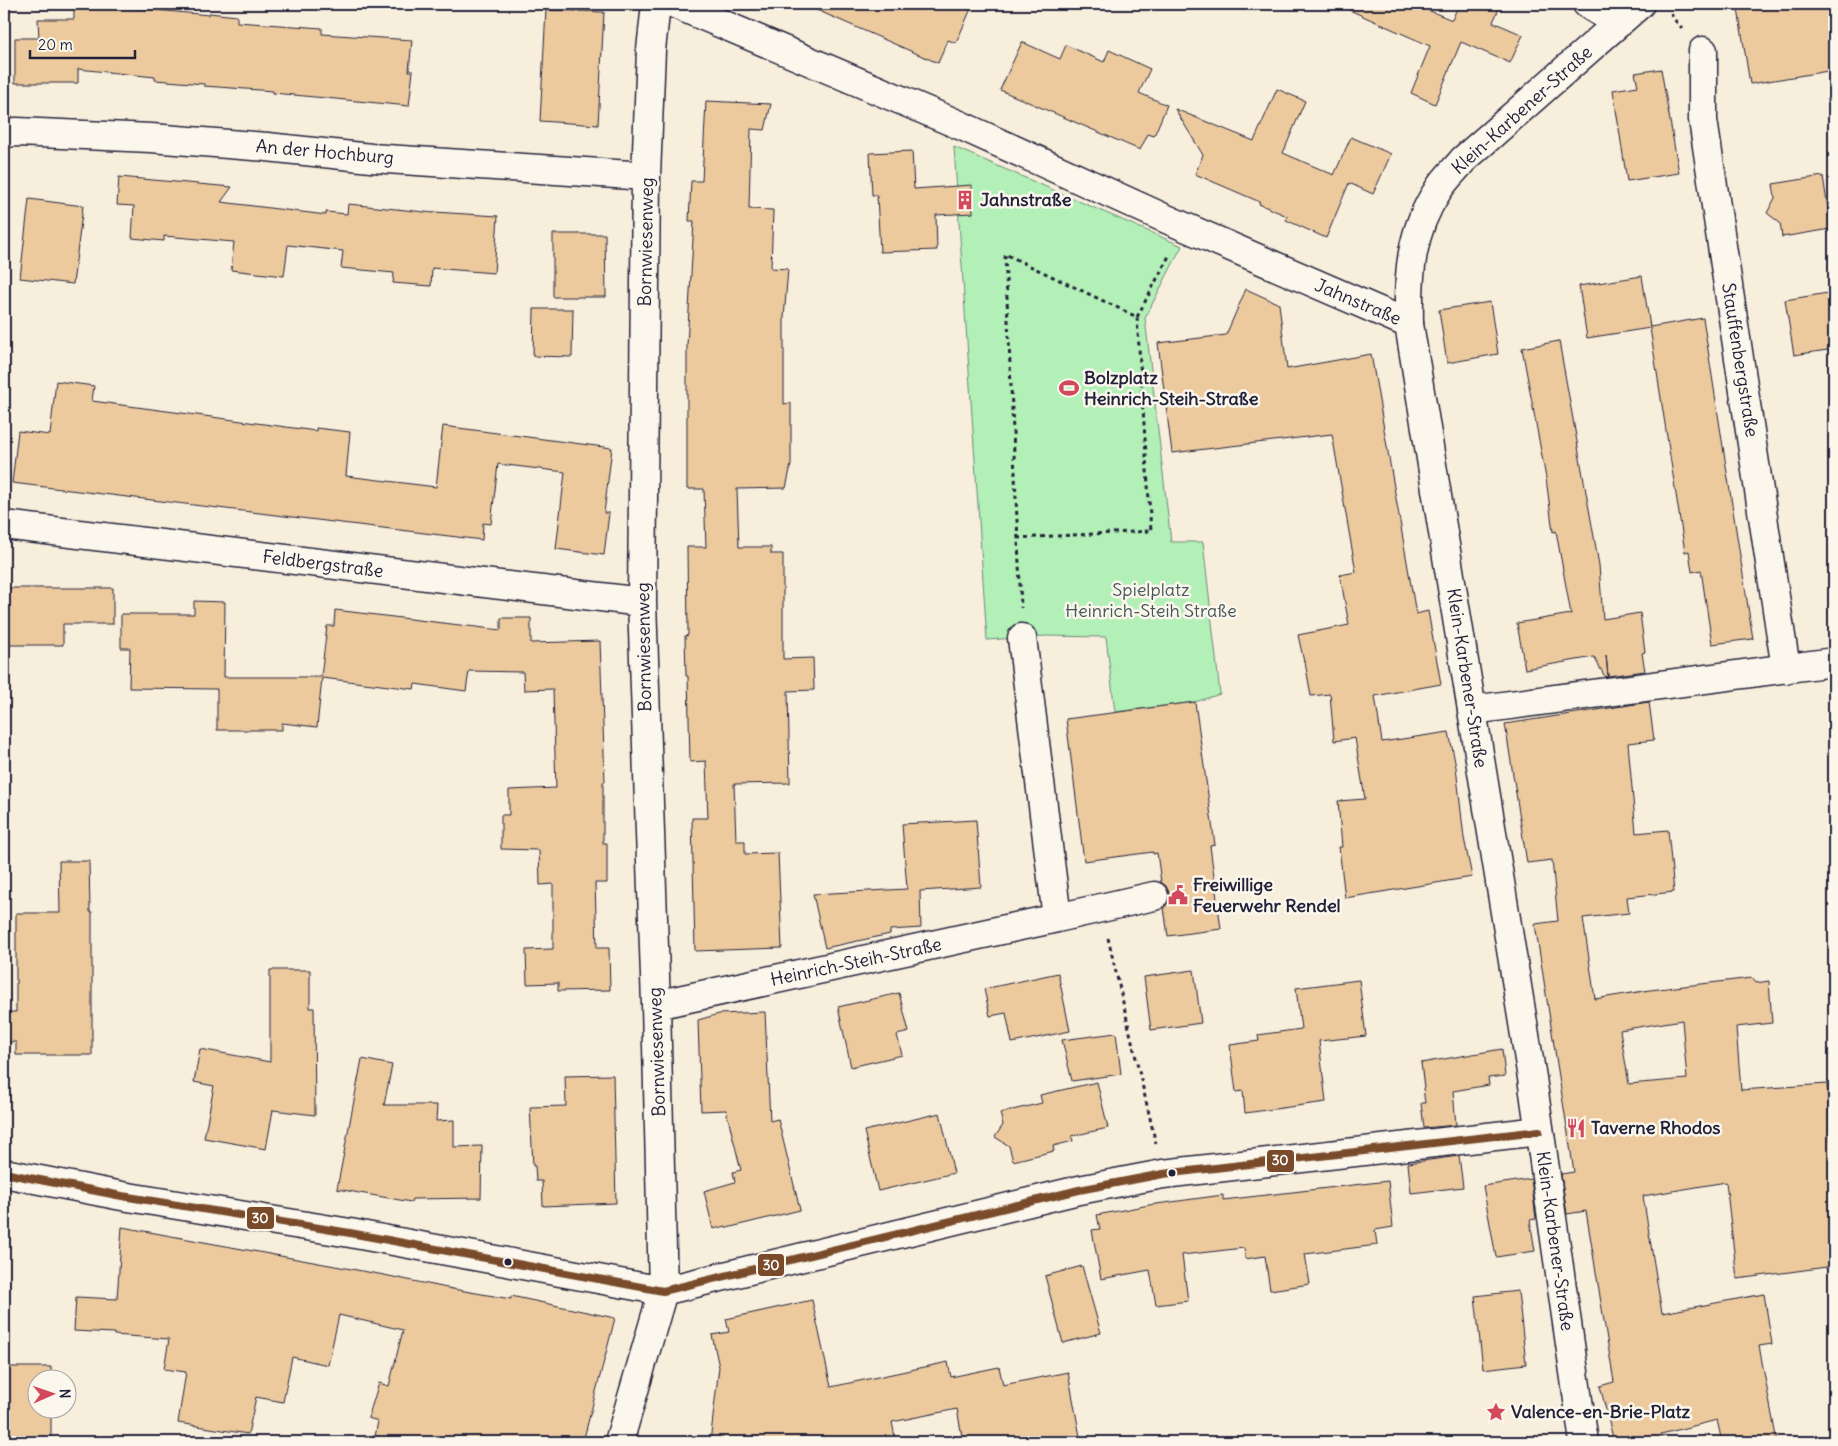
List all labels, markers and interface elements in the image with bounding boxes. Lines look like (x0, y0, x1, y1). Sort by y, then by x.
scale bar (30, 28, 135, 60)
text: 20 m (38, 35, 73, 54)
street label: Klein-Karbener-Straße (1447, 40, 1597, 179)
street label: An der Hochburg (255, 134, 395, 169)
street label: Bornwiesenweg (633, 177, 658, 307)
place label: Jahnstraße (980, 188, 1072, 211)
building icon: Jahnstraße (954, 189, 976, 211)
street label: Jahnstraße (1312, 273, 1405, 330)
street label: Stauffenbergstraße (1717, 281, 1764, 439)
place label: Bolzplatz Heinrich-Steih-Straße (1084, 366, 1259, 410)
sports icon: Bolzplatz Heinrich-Steih-Straße (1058, 377, 1080, 399)
street label: Feldbergstraße (261, 545, 385, 582)
park label: Spielplatz Heinrich-Steih Straße (1065, 578, 1237, 622)
street label: Bornwiesenweg (631, 582, 656, 712)
street label: Klein-Karbener-Straße (1442, 587, 1493, 769)
place label: Freiwillige Feuerwehr Rendel (1193, 873, 1341, 917)
public building icon: Freiwillige Feuerwehr Rendel (1167, 884, 1189, 906)
street label: Heinrich-Steih-Straße (768, 932, 944, 991)
street label: Bornwiesenweg (643, 987, 670, 1117)
place label: Taverne Rhodos (1591, 1116, 1721, 1139)
restaurant icon: Taverne Rhodos (1565, 1117, 1587, 1139)
line badge: 30 (1266, 1149, 1295, 1173)
street label: Klein-Karbener-Straße (1531, 1150, 1580, 1332)
text: 30 (1271, 1151, 1289, 1169)
unlabelled marker (1167, 1168, 1177, 1178)
line badge: 30 (246, 1206, 275, 1230)
text: 30 (251, 1209, 269, 1227)
line badge: 30 (757, 1253, 785, 1277)
text: 30 (762, 1256, 780, 1274)
unlabelled marker (503, 1257, 513, 1267)
north arrow (28, 1368, 78, 1418)
text: N (56, 1388, 74, 1399)
place label: Valence-en-Brie-Platz (1511, 1400, 1691, 1423)
place icon: Valence-en-Brie-Platz (1485, 1401, 1507, 1423)

